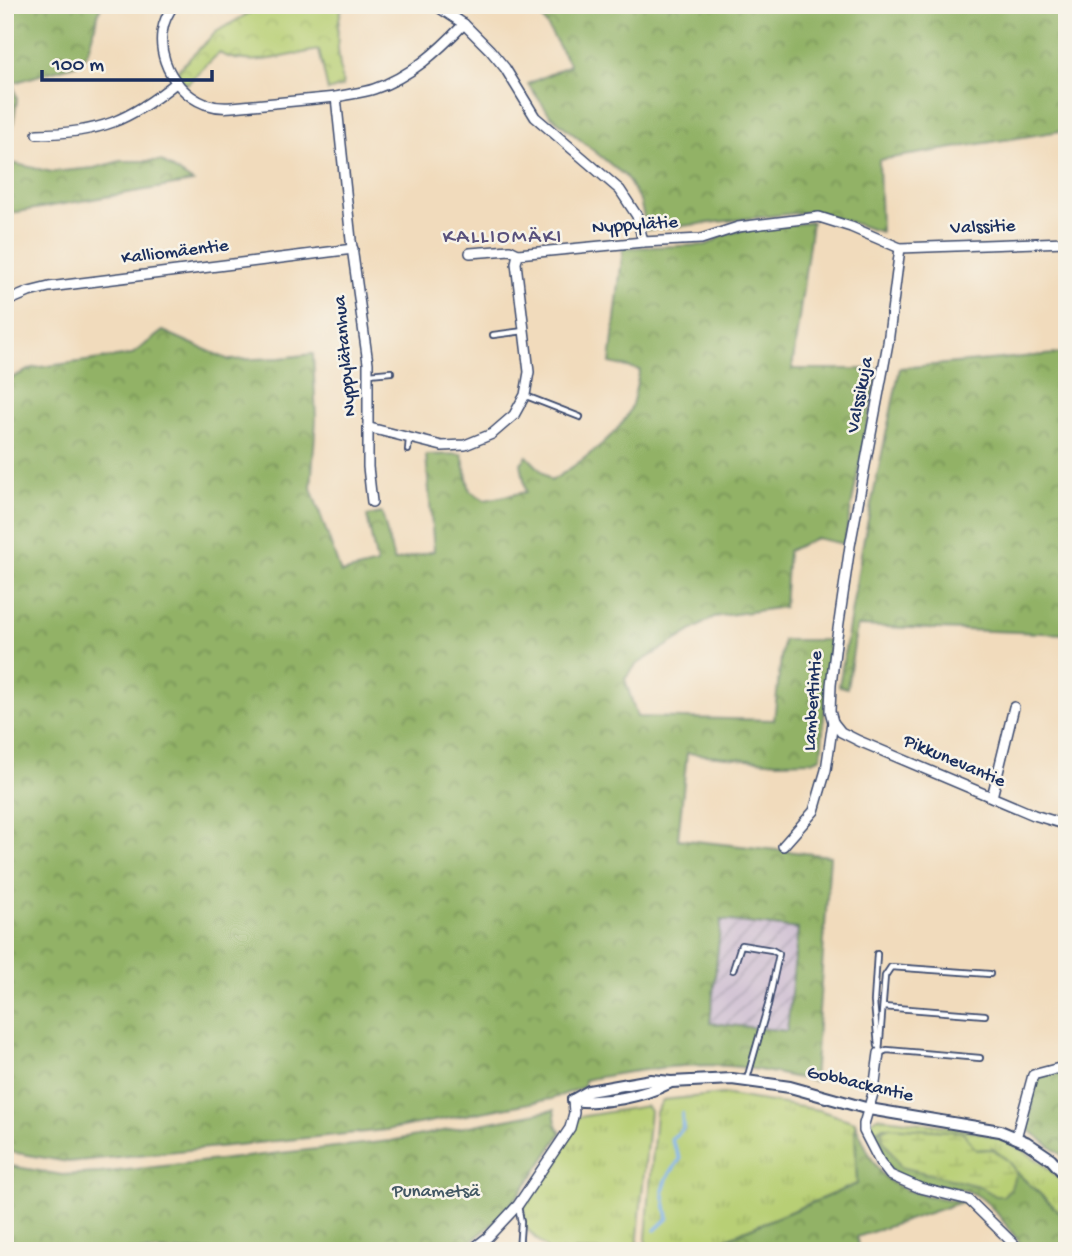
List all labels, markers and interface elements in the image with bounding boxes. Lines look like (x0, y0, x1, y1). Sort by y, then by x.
scale bar (42, 38, 212, 82)
text: 100 m (51, 54, 104, 79)
street label: Nyppylätie (591, 212, 679, 240)
street label: Valssitie (949, 215, 1016, 241)
district label: KALLIOMÄKI (443, 226, 563, 251)
street label: Kalliomäentie (120, 235, 230, 271)
street label: Nyppylätanhua (329, 293, 363, 418)
street label: Valssikuja (842, 354, 880, 436)
street label: Lambertintie (799, 650, 829, 752)
street label: Pikkunevantie (898, 730, 1009, 794)
street label: Gobbackantie (804, 1062, 916, 1108)
park label: Punametsä (391, 1181, 481, 1204)

